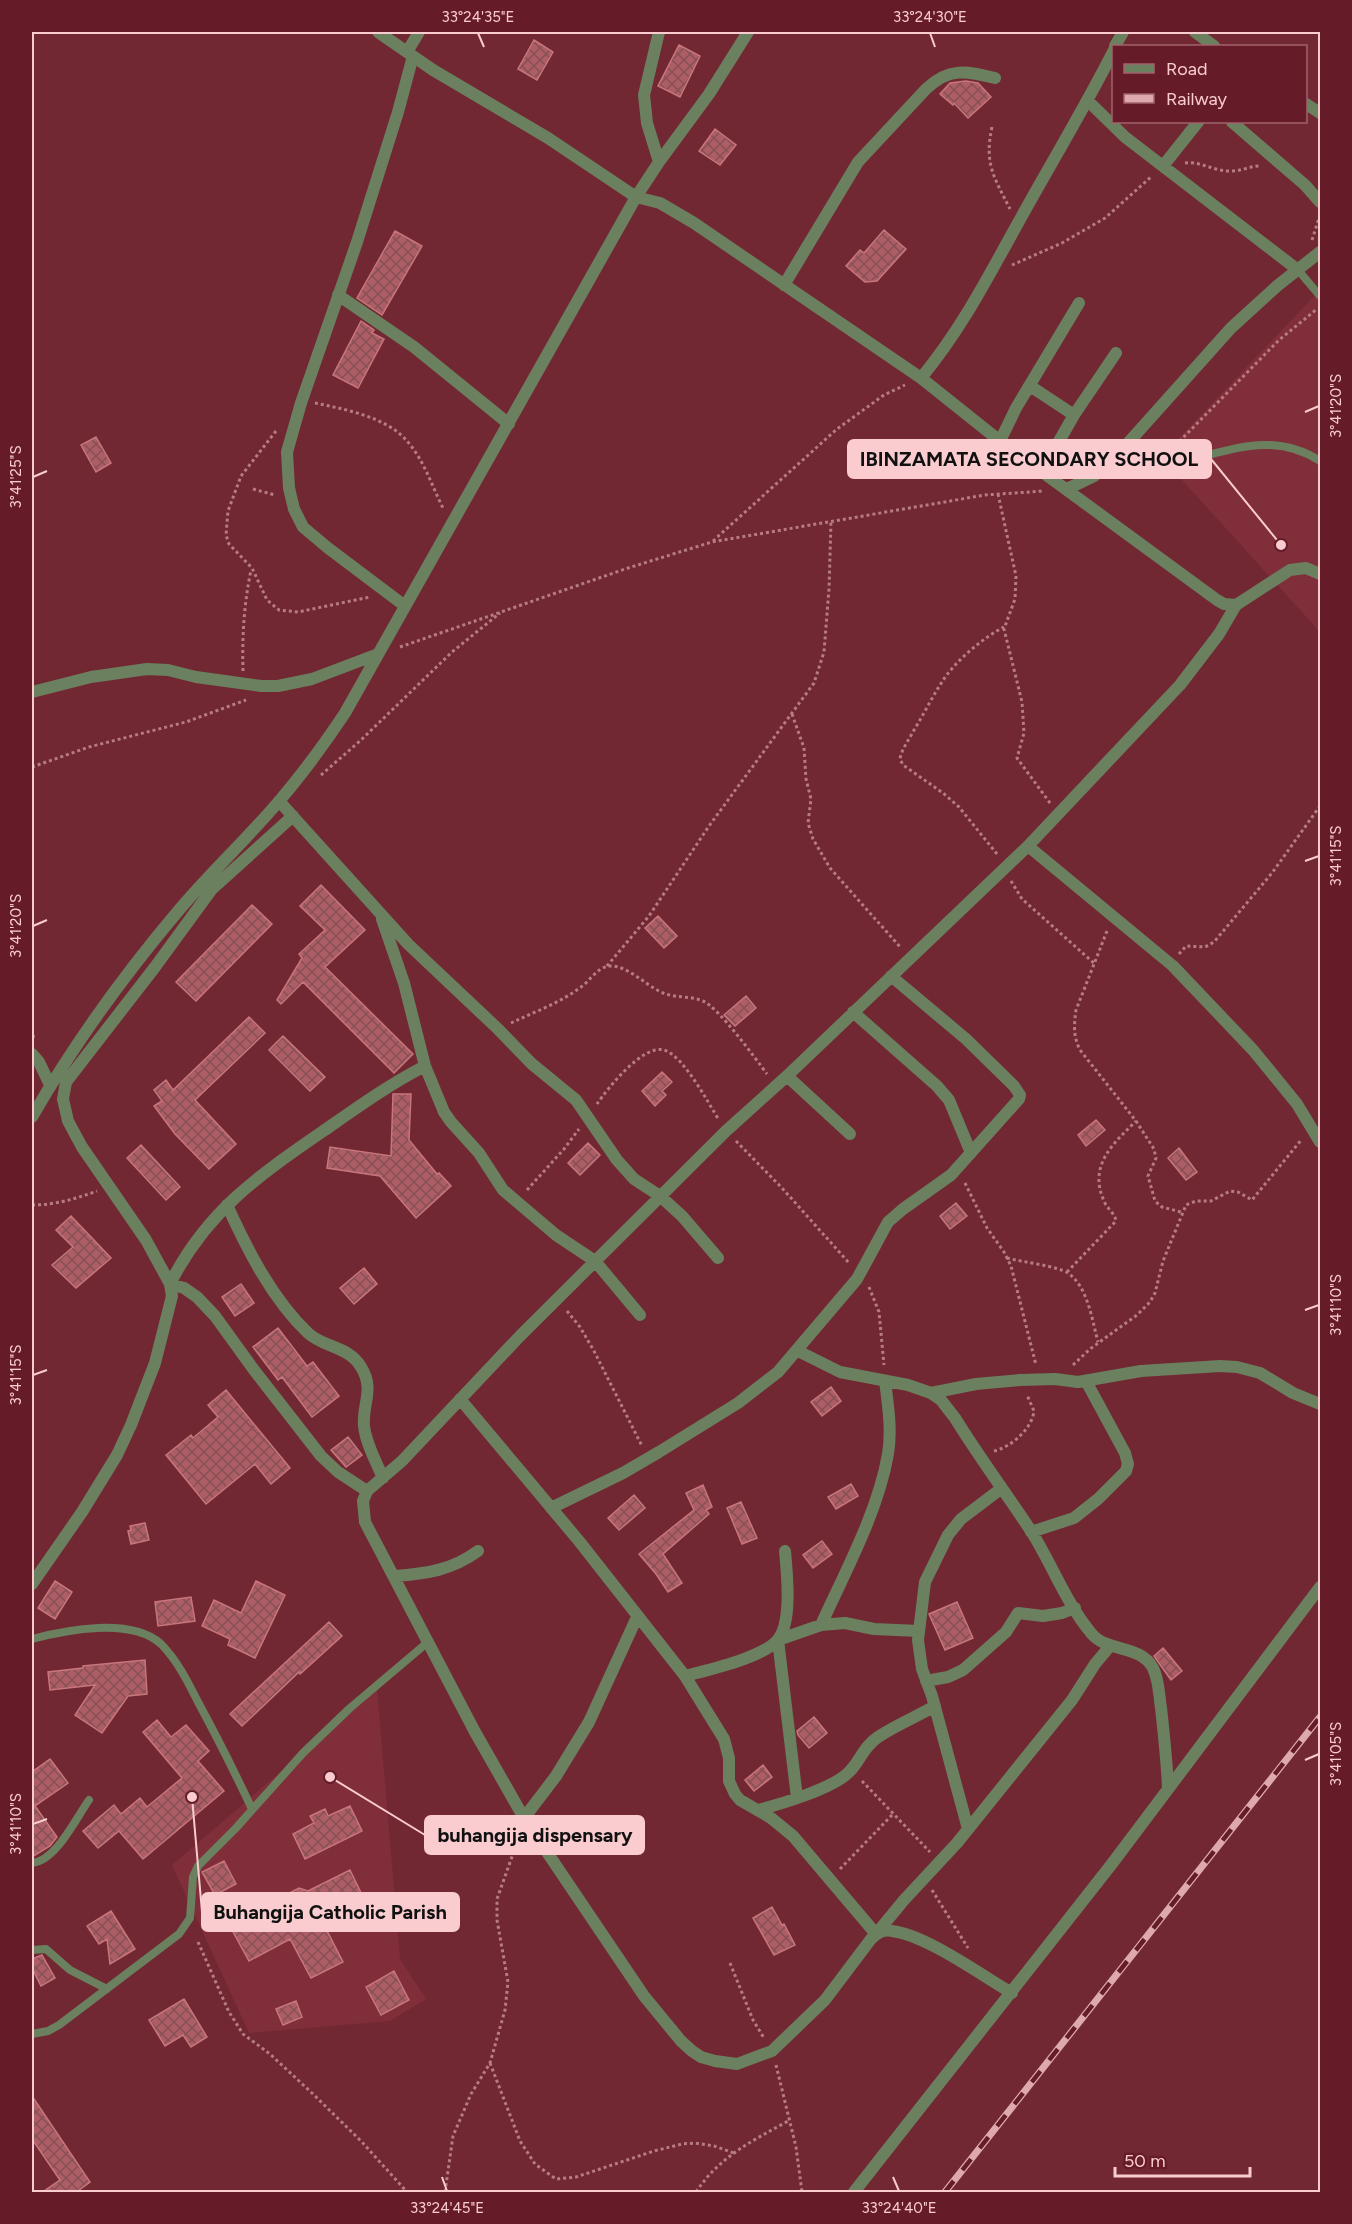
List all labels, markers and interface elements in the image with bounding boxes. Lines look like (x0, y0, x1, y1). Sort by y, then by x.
text: 33°24'35"E (441, 8, 515, 26)
text: 33°24'30"E (893, 8, 967, 26)
legend (1112, 45, 1307, 123)
text: Road (1166, 58, 1207, 80)
text: Railway (1166, 88, 1228, 110)
text: 3°41'20"S (1327, 374, 1345, 438)
callout: IBINZAMATA SECONDARY SCHOOL (848, 440, 1211, 478)
text: 3°41'25"S (7, 445, 25, 509)
text: IBINZAMATA SECONDARY SCHOOL (860, 447, 1198, 471)
text: 3°41'15"S (1327, 825, 1345, 887)
text: 3°41'20"S (7, 894, 25, 958)
text: 3°41'10"S (1327, 1274, 1345, 1336)
text: 3°41'15"S (7, 1344, 25, 1406)
text: 3°41'05"S (1327, 1722, 1345, 1786)
text: 3°41'10"S (7, 1793, 25, 1855)
callout: buhangija dispensary (425, 1816, 644, 1854)
text: buhangija dispensary (437, 1823, 633, 1847)
callout: Buhangija Catholic Parish (202, 1893, 459, 1931)
text: Buhangija Catholic Parish (213, 1900, 447, 1924)
scale bar (1115, 2140, 1250, 2178)
text: 50 m (1124, 2150, 1166, 2172)
text: 33°24'45"E (410, 2199, 484, 2217)
text: 33°24'40"E (861, 2199, 937, 2217)

